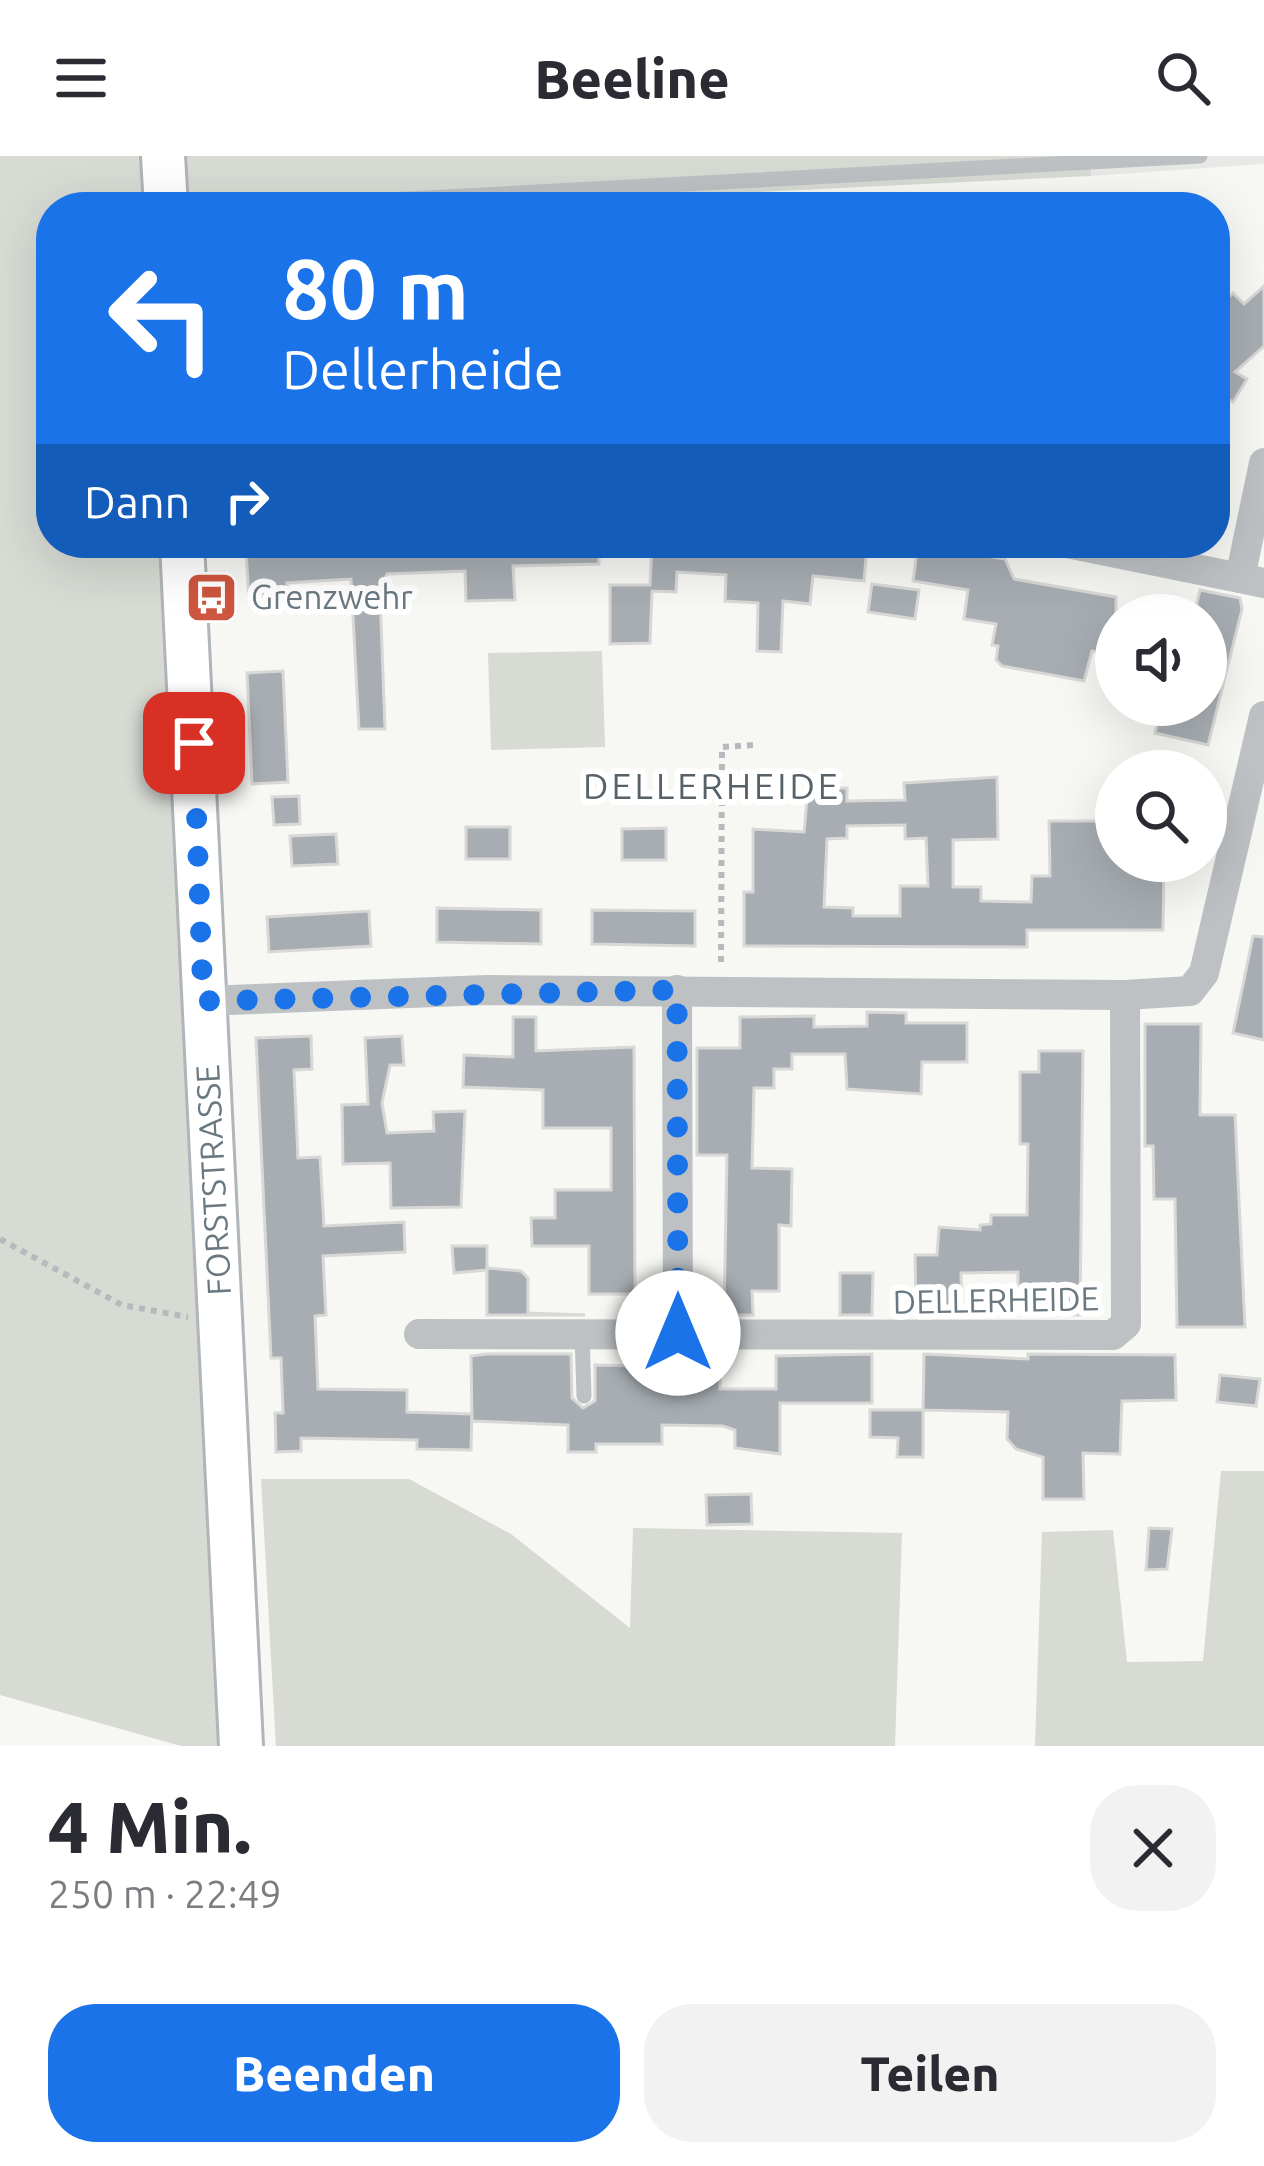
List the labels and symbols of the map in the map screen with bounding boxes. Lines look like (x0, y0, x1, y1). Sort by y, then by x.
bus stop icon: Grenzwehr (184, 569, 240, 625)
place label: Grenzwehr (251, 578, 413, 615)
pin (143, 692, 245, 794)
district label: DELLERHEIDE (583, 765, 841, 806)
street label: FORSTSTRASSE (188, 1064, 237, 1296)
position arrow (615, 1270, 741, 1396)
street label: DELLERHEIDE (893, 1279, 1099, 1320)

